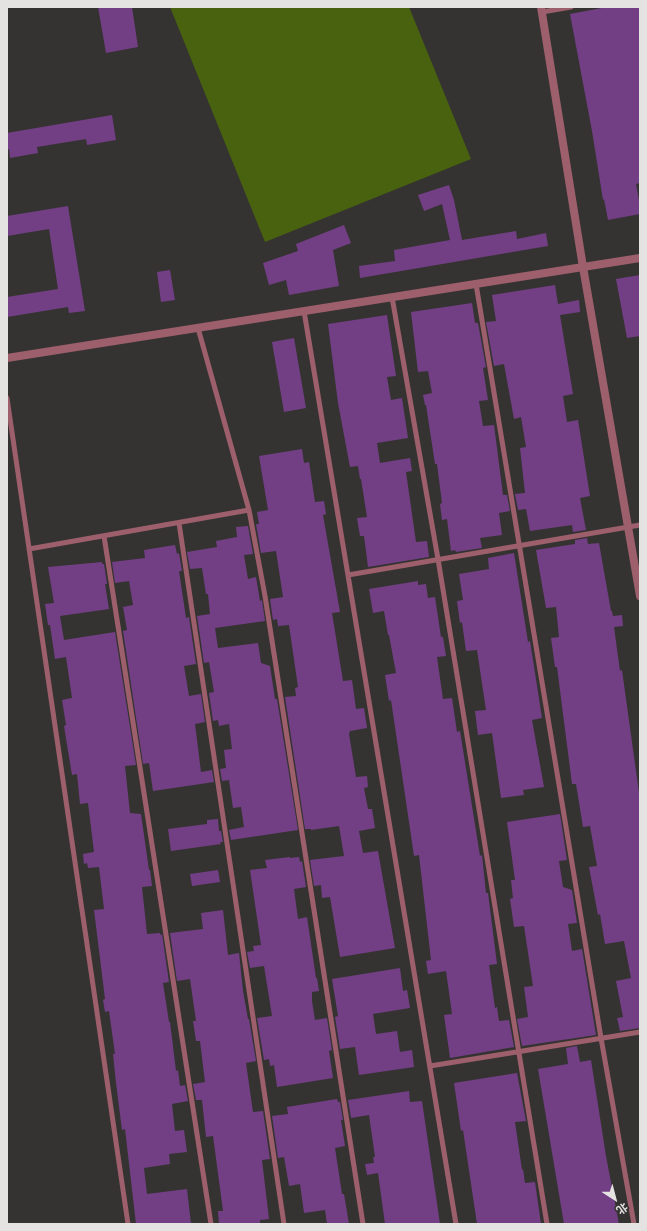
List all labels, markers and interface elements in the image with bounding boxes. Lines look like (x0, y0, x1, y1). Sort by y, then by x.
north arrow (595, 1179, 635, 1219)
text: 北 (613, 1200, 631, 1218)

